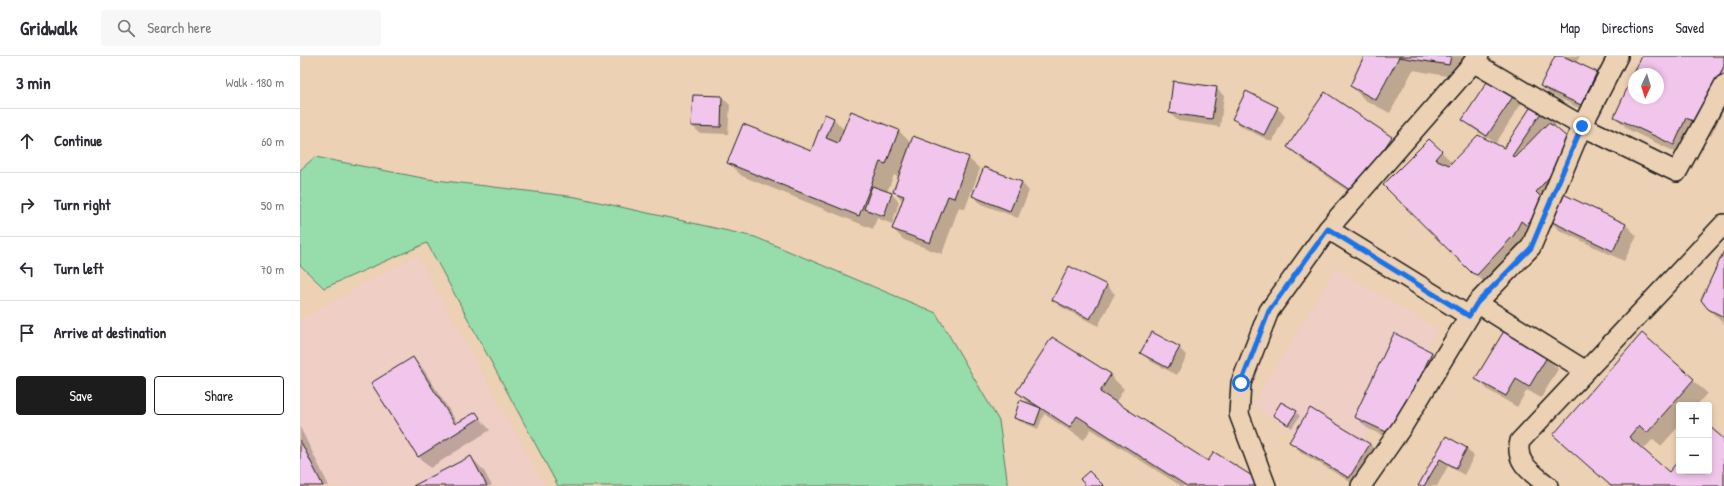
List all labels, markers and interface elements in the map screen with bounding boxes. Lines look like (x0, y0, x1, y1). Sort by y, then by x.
search box (101, 10, 381, 46)
text: Gridwalk (20, 15, 77, 41)
icon: search (115, 17, 137, 39)
text: Search here (147, 17, 211, 38)
text: Map (1560, 18, 1580, 37)
text: Directions (1602, 18, 1653, 37)
text: Saved (1675, 18, 1704, 37)
north arrow (1628, 68, 1664, 104)
text: 3 min (16, 71, 51, 94)
text: Walk · 180 m (225, 73, 284, 91)
route end (1573, 117, 1591, 135)
icon: ahead (16, 130, 38, 152)
text: Continue (54, 130, 102, 151)
text: 60 m (261, 132, 284, 150)
icon: right (16, 194, 38, 216)
text: Turn right (54, 194, 110, 215)
text: 50 m (261, 196, 284, 214)
icon: left (16, 258, 38, 280)
text: Turn left (54, 258, 104, 279)
text: 70 m (260, 260, 284, 278)
icon: arrive (16, 322, 38, 344)
text: Arrive at destination (54, 322, 166, 343)
route start (1232, 374, 1250, 392)
button: Save (16, 376, 146, 415)
button: Share (154, 376, 284, 415)
map controls (1676, 402, 1712, 474)
button: + (1676, 402, 1712, 438)
button: − (1676, 438, 1712, 474)

